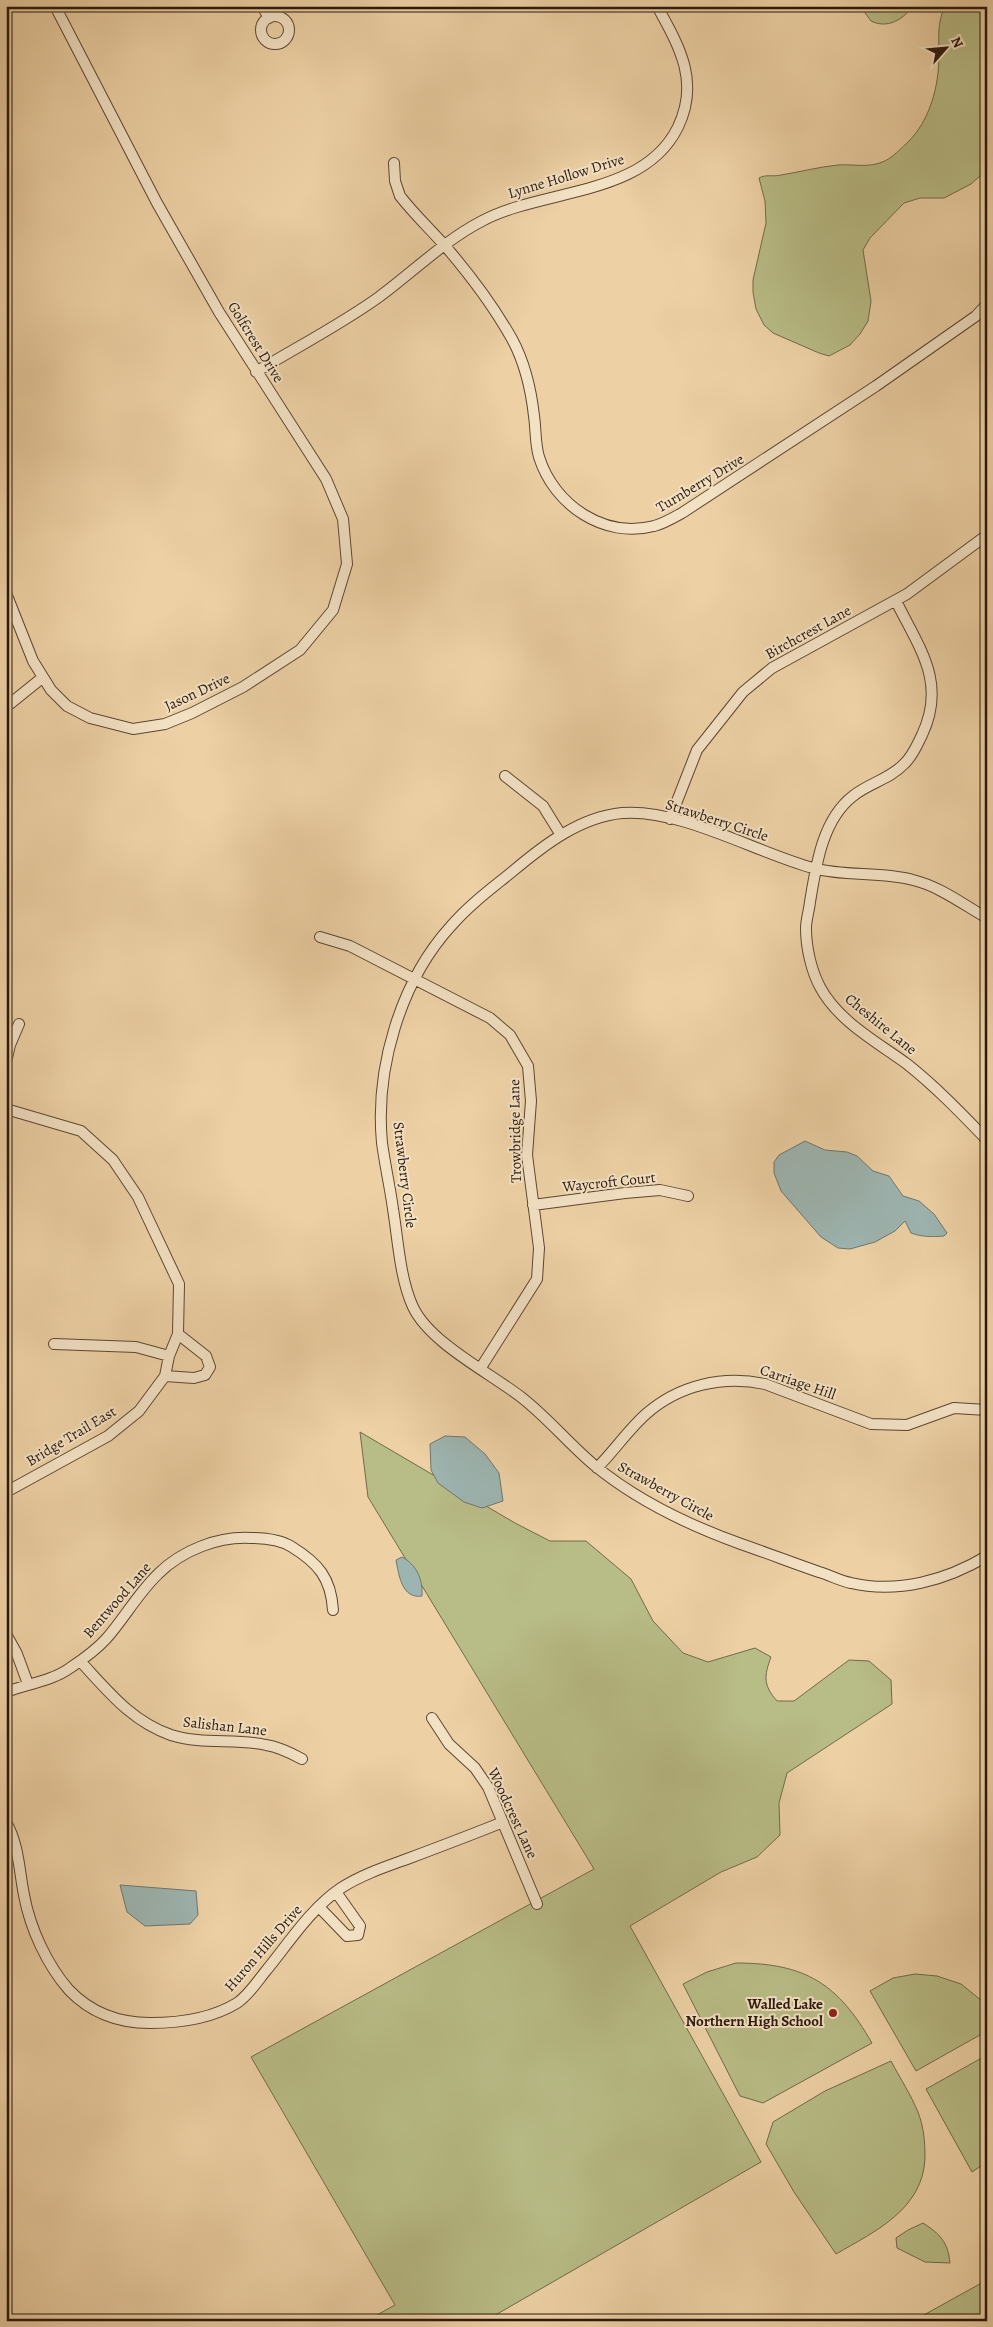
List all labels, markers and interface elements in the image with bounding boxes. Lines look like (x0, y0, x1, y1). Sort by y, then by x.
north arrow (920, 22, 970, 72)
text: N (946, 33, 968, 51)
street label: Lynne Hollow Drive (505, 149, 627, 203)
street label: Golfcrest Drive (223, 298, 289, 386)
street label: Turnberry Drive (652, 449, 748, 517)
street label: Birchcrest Lane (762, 600, 855, 664)
street label: Jason Drive (161, 668, 233, 716)
street label: Strawberry Circle (663, 794, 771, 846)
street label: Cheshire Lane (841, 989, 921, 1059)
street label: Trowbridge Lane (504, 1079, 526, 1183)
street label: Strawberry Circle (389, 1121, 421, 1230)
street label: Waycroft Court (560, 1167, 657, 1197)
street label: Carriage Hill (757, 1360, 839, 1404)
street label: Bridge Trail East (22, 1401, 120, 1471)
street label: Strawberry Circle (614, 1456, 718, 1526)
street label: Bentwood Lane (78, 1558, 156, 1642)
street label: Salishan Lane (182, 1712, 268, 1740)
street label: Woodcrest Lane (483, 1763, 543, 1862)
street label: Huron Hills Drive (220, 1900, 307, 1996)
place label: Walled Lake Northern High School (685, 1994, 823, 2031)
marker: Walled Lake Northern High School (827, 2007, 839, 2019)

